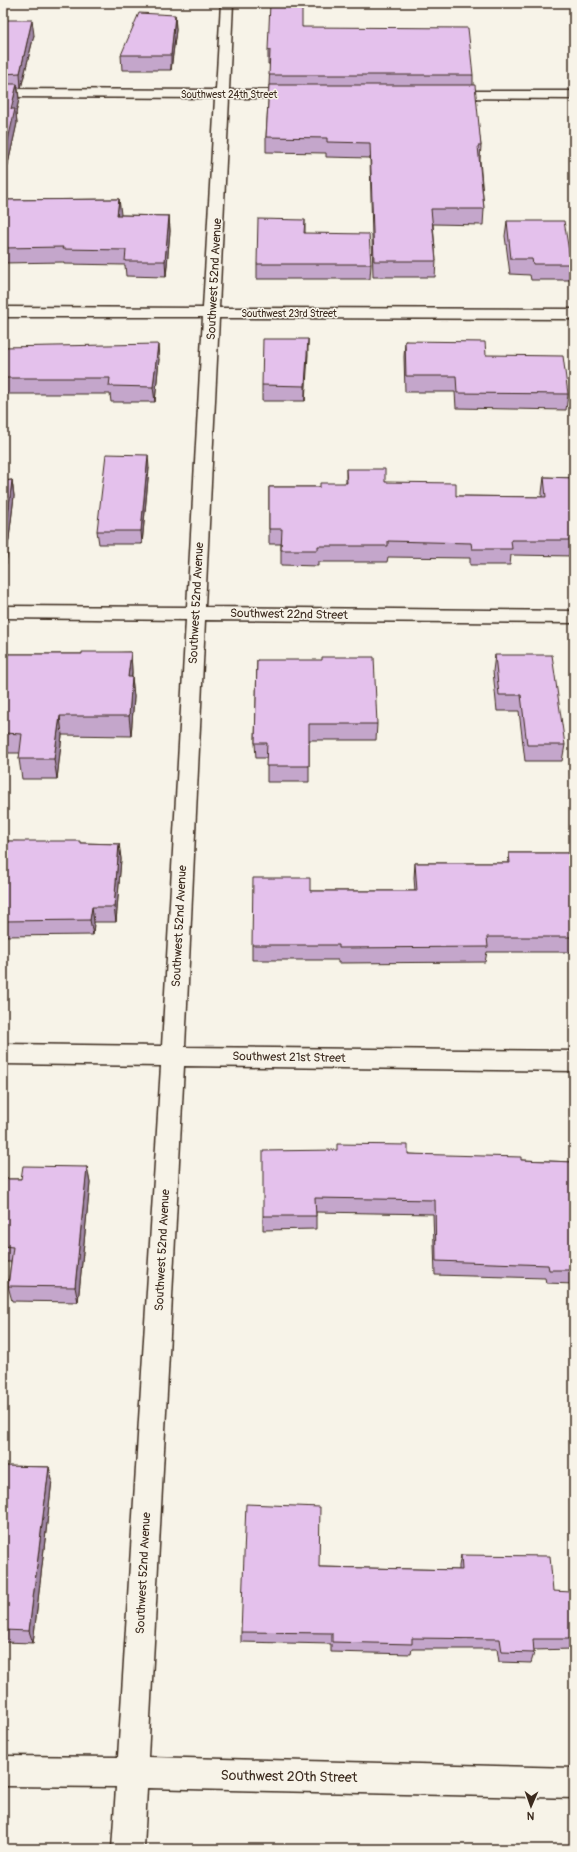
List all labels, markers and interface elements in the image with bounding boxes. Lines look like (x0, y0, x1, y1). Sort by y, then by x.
street label: Southwest 24th Street (181, 89, 278, 101)
street label: Southwest 52nd Avenue (204, 218, 225, 340)
street label: Southwest 23rd Street (241, 308, 338, 320)
street label: Southwest 52nd Avenue (186, 542, 207, 664)
street label: Southwest 22nd Street (230, 606, 348, 623)
street label: Southwest 52nd Avenue (169, 865, 190, 987)
street label: Southwest 21st Street (232, 1049, 346, 1066)
street label: Southwest 52nd Avenue (152, 1189, 173, 1311)
street label: Southwest 52nd Avenue (133, 1512, 154, 1634)
street label: Southwest 20th Street (220, 1767, 358, 1786)
north arrow (511, 1786, 551, 1826)
text: N (526, 1809, 535, 1822)

